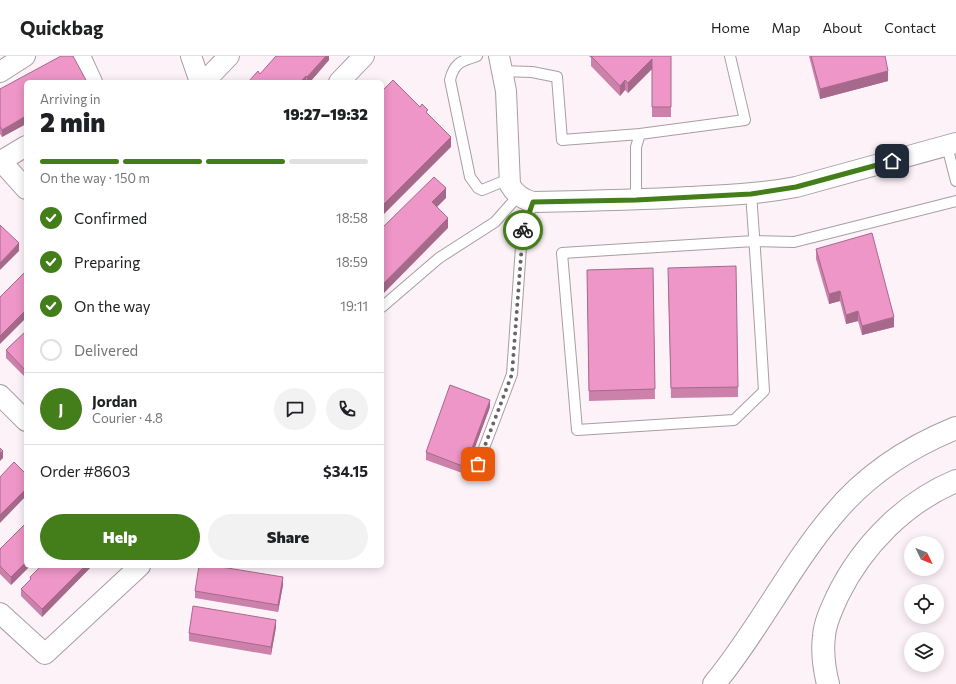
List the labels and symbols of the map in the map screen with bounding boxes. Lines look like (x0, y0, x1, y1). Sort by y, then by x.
pin (875, 144, 909, 178)
courier (503, 210, 543, 250)
pin (461, 447, 495, 481)
north arrow (904, 536, 944, 576)

